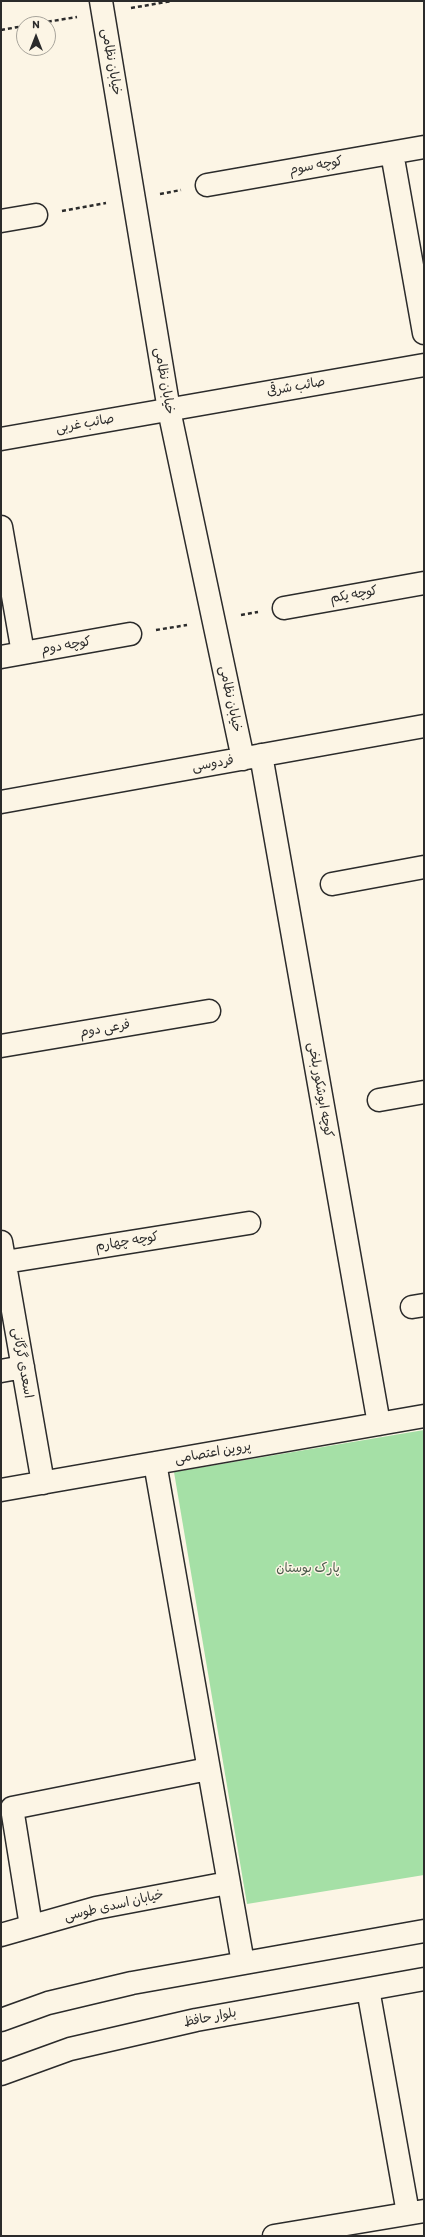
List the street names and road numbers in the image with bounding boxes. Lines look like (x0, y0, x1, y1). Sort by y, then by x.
street label: خیابان نظامی (97, 27, 125, 97)
street label: کوچه سوم (288, 154, 344, 178)
street label: خیابان نظامی (150, 346, 178, 416)
street label: صائب شرقی (266, 374, 326, 400)
street label: صائب غربی (55, 411, 115, 437)
street label: کوچه یکم (329, 583, 379, 607)
street label: کوچه دوم (40, 634, 92, 658)
street label: خیابان نظامی (215, 664, 245, 734)
street label: فردوسی (191, 753, 235, 775)
street label: فرعی دوم (79, 1017, 131, 1041)
street label: کوچه ابوشکور بلخی (304, 1041, 336, 1139)
street label: کوچه چهارم (94, 1229, 160, 1255)
street label: اسعدی گرگانی (8, 1327, 36, 1399)
street label: پروین اعتصامی (174, 1439, 252, 1467)
street label: خیابان اسدی طوسی (63, 1887, 165, 1925)
street label: بلوار حافظ (182, 2005, 238, 2031)

